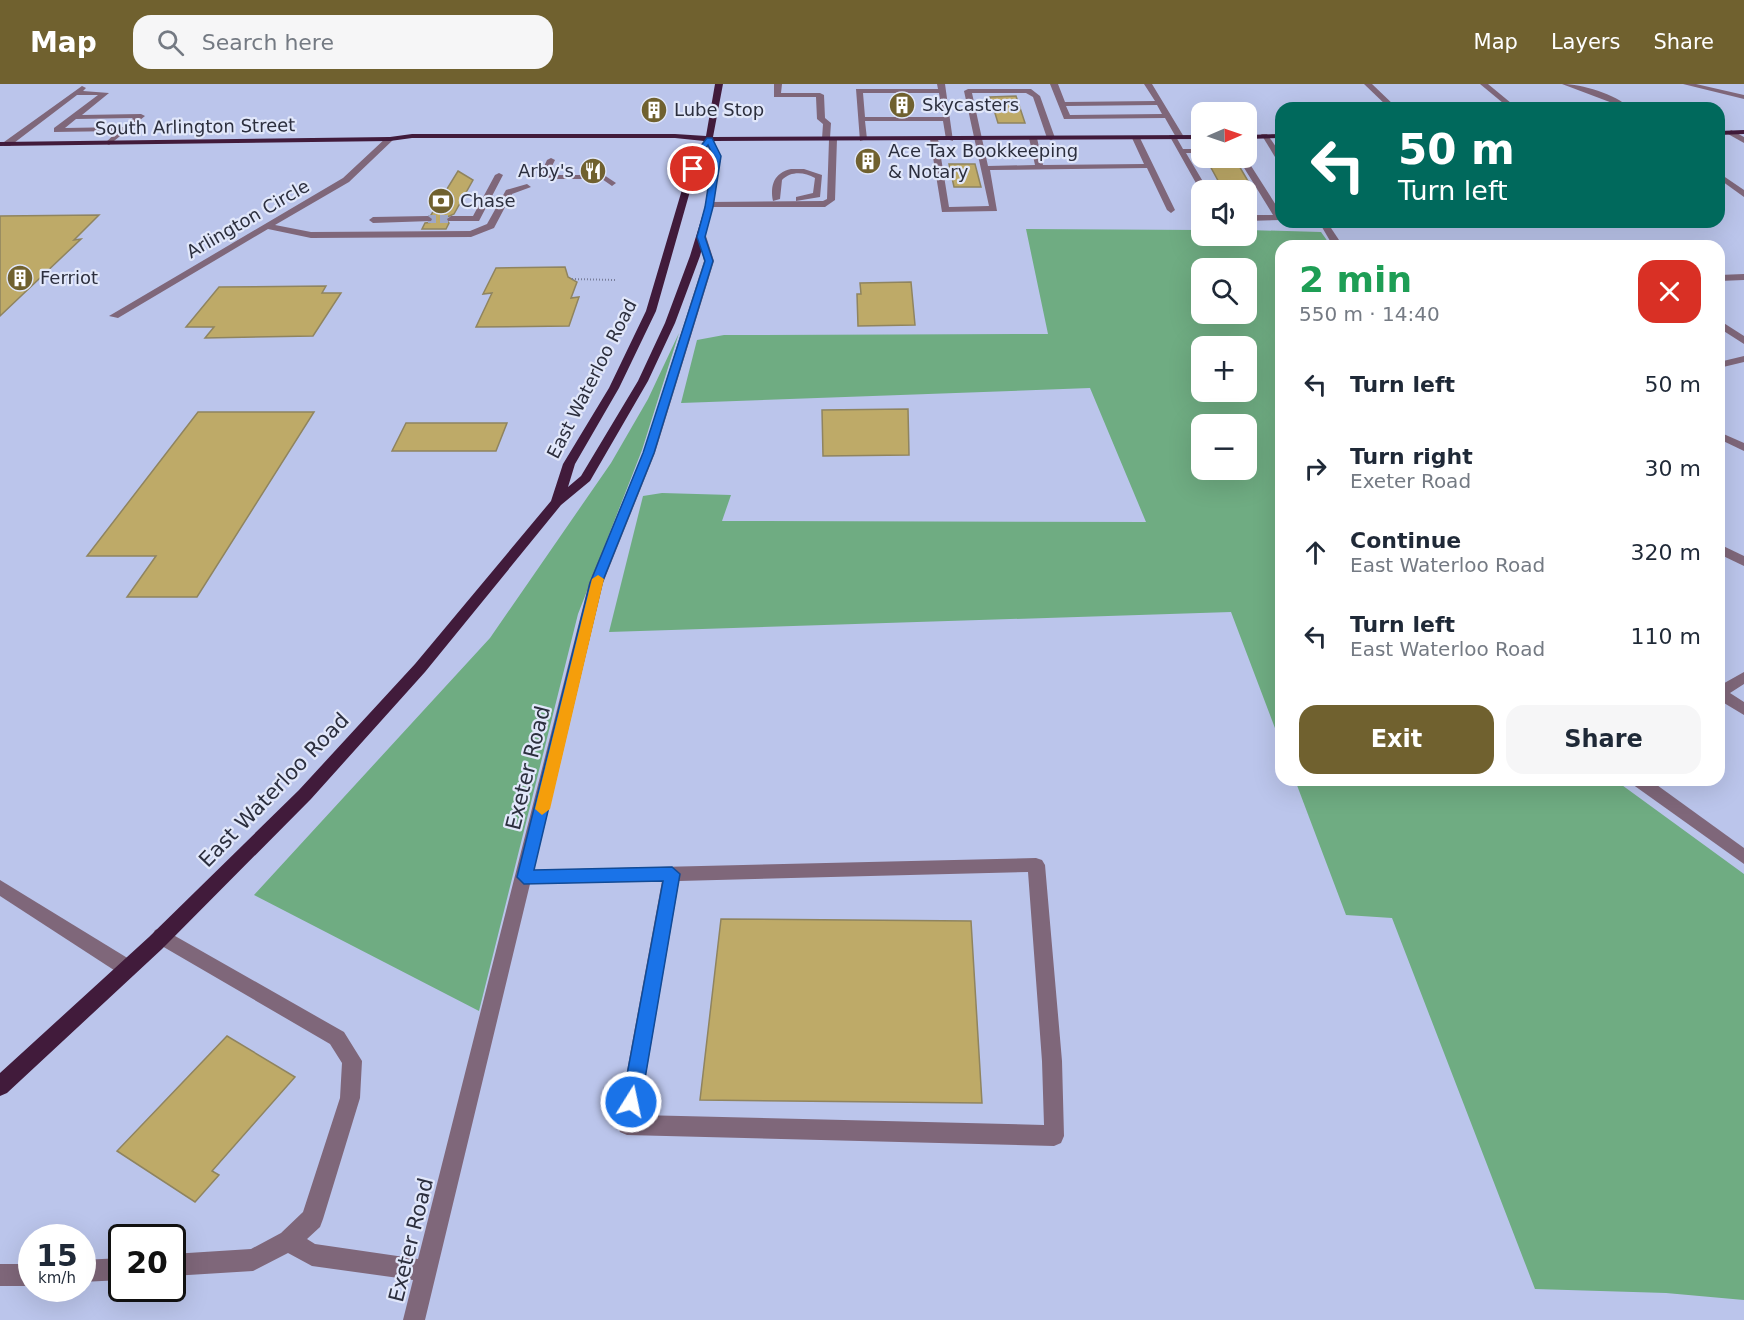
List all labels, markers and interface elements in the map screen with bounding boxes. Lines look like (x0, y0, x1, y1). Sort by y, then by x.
search box (133, 15, 553, 69)
text: Map (30, 26, 97, 59)
icon: search (154, 26, 187, 59)
text: Search here (202, 30, 334, 55)
text: Map (1474, 30, 1518, 54)
text: Layers (1551, 30, 1620, 54)
text: Share (1653, 30, 1714, 54)
building icon: Skycasters (887, 90, 917, 120)
place label: Skycasters (922, 94, 1019, 115)
building icon: Lube Stop (639, 95, 669, 125)
place label: Lube Stop (674, 99, 764, 120)
north arrow (1191, 102, 1257, 168)
map controls (1191, 102, 1257, 480)
street label: South Arlington Street (95, 114, 295, 139)
text: 50 m (1398, 125, 1515, 174)
icon: left (1299, 126, 1377, 204)
place label: Ace Tax Bookkeeping & Notary (888, 140, 1078, 182)
pin (667, 143, 718, 194)
building icon: Ace Tax Bookkeeping & Notary (853, 146, 883, 176)
icon: arrive (676, 152, 709, 185)
restaurant icon: Arby's (578, 156, 608, 186)
place label: Arby's (518, 160, 574, 181)
street label: Arlington Circle (183, 175, 313, 262)
text: Turn left (1398, 175, 1508, 206)
button: sound (1191, 180, 1257, 246)
bank icon: Chase (426, 186, 456, 216)
place label: Chase (460, 190, 515, 211)
button: search (1191, 258, 1257, 324)
text: 2 min (1299, 259, 1412, 300)
button: close (1638, 260, 1701, 323)
building icon: Ferriot (5, 263, 35, 293)
place label: Ferriot (40, 267, 98, 288)
street label: East Waterloo Road (542, 296, 641, 462)
text: 550 m · 14:40 (1299, 302, 1440, 326)
button: + (1191, 336, 1257, 402)
icon: left (1299, 368, 1332, 401)
text: Turn left (1350, 372, 1455, 397)
text: 50 m (1645, 372, 1701, 397)
button: − (1191, 414, 1257, 480)
text: Turn right (1350, 444, 1473, 469)
icon: right (1299, 452, 1332, 485)
text: 30 m (1645, 456, 1701, 481)
text: Exeter Road (1350, 469, 1471, 493)
text: Continue (1350, 528, 1461, 553)
icon: ahead (1299, 536, 1332, 569)
text: 320 m (1631, 540, 1701, 565)
text: East Waterloo Road (1350, 553, 1545, 577)
text: Turn left (1350, 612, 1455, 637)
icon: left (1299, 620, 1332, 653)
text: 110 m (1631, 624, 1701, 649)
text: East Waterloo Road (1350, 637, 1545, 661)
street label: Exeter Road (501, 703, 555, 833)
button: Exit (1299, 705, 1494, 774)
button: Share (1506, 705, 1701, 774)
street label: East Waterloo Road (194, 708, 354, 872)
position arrow (599, 1070, 663, 1134)
street label: Exeter Road (384, 1175, 438, 1305)
speed limit sign: 20 (108, 1224, 186, 1302)
text: 15 (36, 1238, 78, 1273)
text: km/h (38, 1269, 76, 1287)

